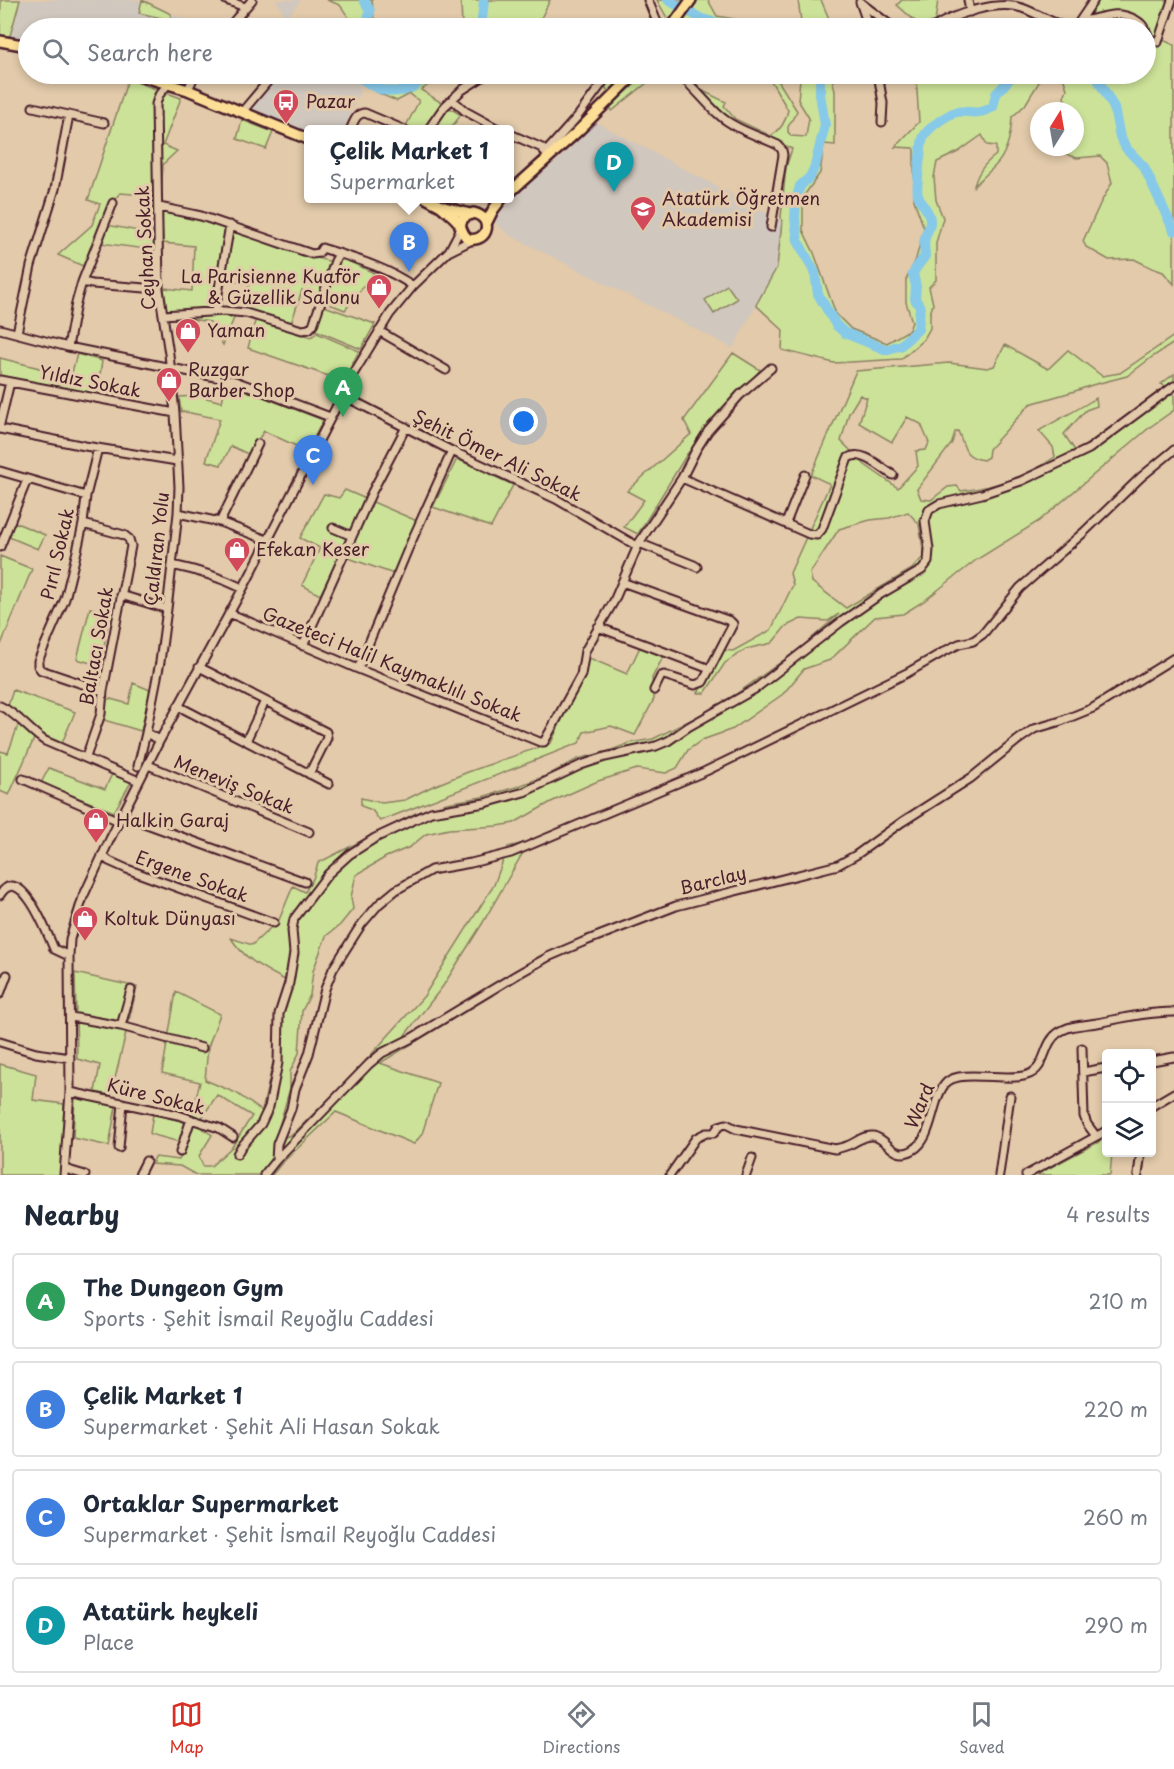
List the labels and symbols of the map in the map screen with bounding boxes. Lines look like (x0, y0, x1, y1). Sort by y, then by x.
bus stop icon: Pazar (271, 87, 301, 125)
place label: Pazar (306, 87, 356, 114)
north arrow (1030, 102, 1084, 156)
pin: D (594, 142, 634, 192)
place label: Atatürk Öğretmen Akademisi (662, 184, 821, 232)
street label: Ceyhan Sokak (128, 185, 161, 311)
school or university icon: Atatürk Öğretmen Akademisi (628, 194, 658, 232)
pin: B (390, 222, 428, 272)
place label: La Parisienne Kuaför & Güzellik Salonu (181, 262, 361, 310)
shop icon: La Parisienne Kuaför & Güzellik Salonu (364, 272, 394, 310)
shop icon: Yaman (173, 316, 203, 354)
place label: Yaman (207, 316, 265, 343)
place label: Ruzgar Barber Shop (188, 355, 295, 403)
street label: Yıldız Sokak (37, 357, 144, 404)
shop icon: Ruzgar Barber Shop (154, 365, 184, 403)
pin: A (324, 368, 362, 417)
street label: Şehit Ömer Ali Sokak (409, 402, 587, 507)
your location (509, 407, 538, 436)
pin: C (294, 436, 332, 485)
street label: Çaldıran Yolu (136, 491, 175, 607)
street label: Pırıl Sokak (33, 505, 80, 602)
shop icon: Efekan Keser (222, 535, 252, 573)
place label: Efekan Keser (256, 535, 370, 562)
street label: Baltacı Sokak (72, 584, 119, 707)
street label: Gazeteci Halil Kaymaklılı Sokak (259, 599, 526, 728)
street label: Meneviş Sokak (170, 747, 299, 820)
shop icon: Halkin Garaj (81, 806, 111, 844)
place label: Halkin Garaj (116, 806, 229, 833)
street label: Ergene Sokak (132, 843, 253, 909)
street label: Barclay (676, 858, 749, 901)
shop icon: Koltuk Dünyası (70, 904, 100, 942)
place label: Koltuk Dünyası (104, 904, 236, 931)
street label: Küre Sokak (104, 1070, 208, 1121)
street label: Ward (897, 1078, 940, 1132)

